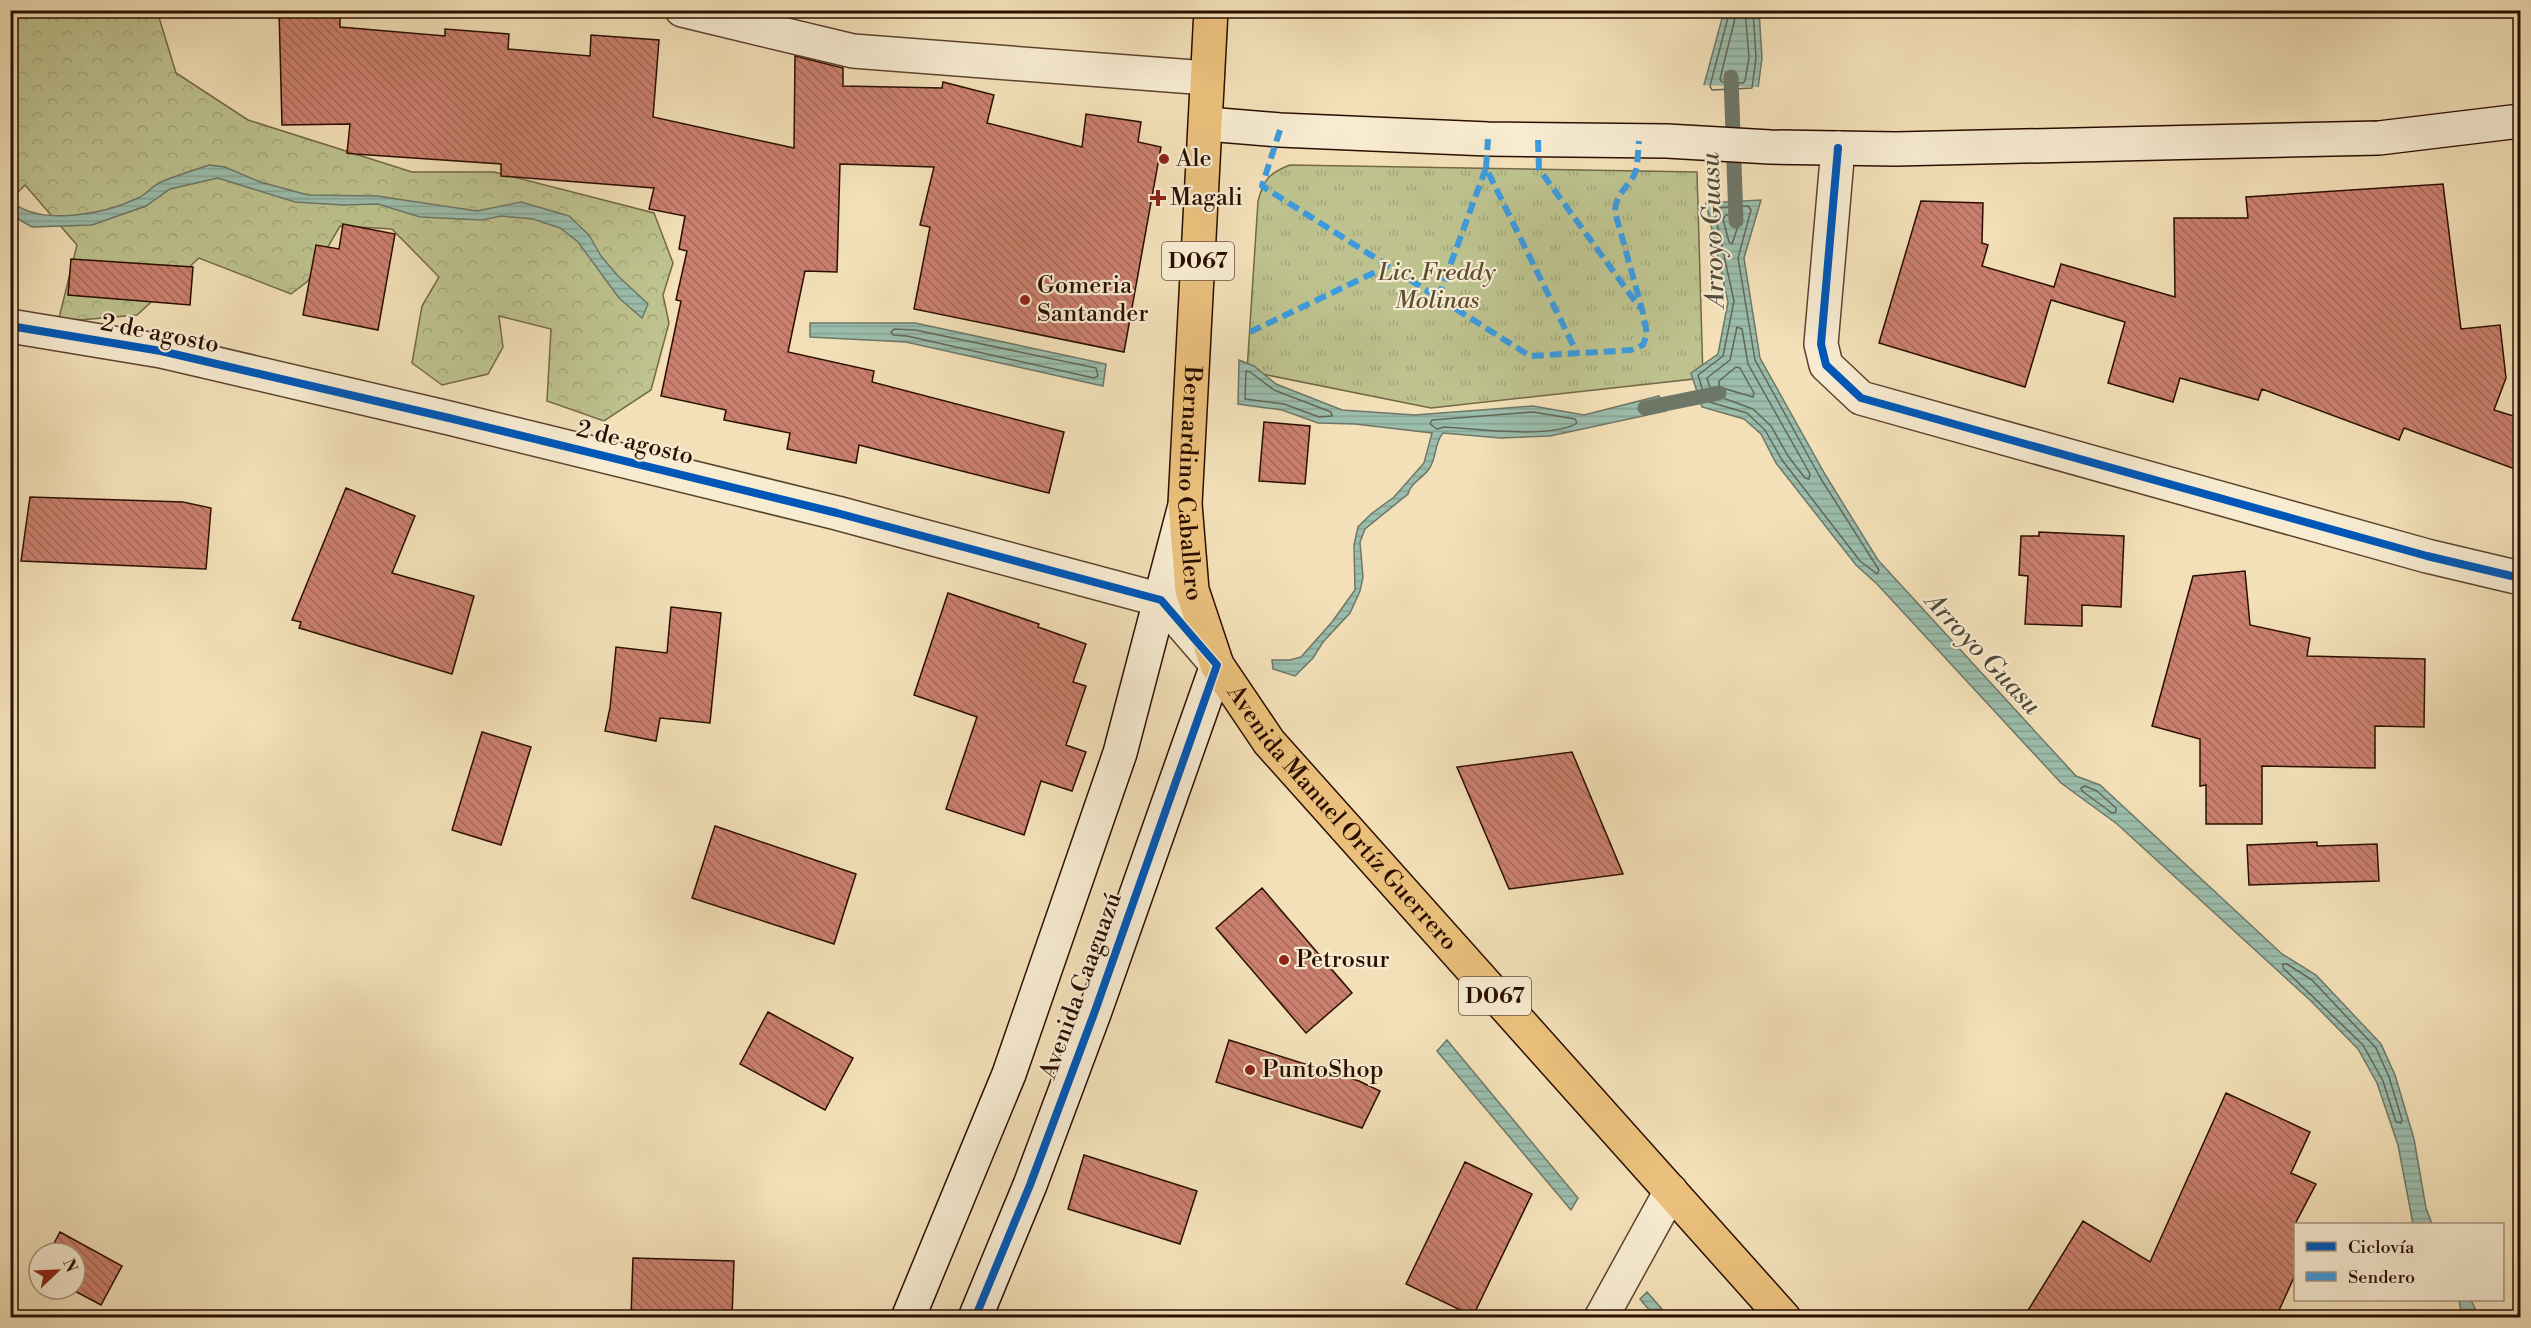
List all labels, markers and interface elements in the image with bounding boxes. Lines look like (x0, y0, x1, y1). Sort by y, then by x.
place label: Ale (1175, 144, 1212, 174)
marker: Ale (1157, 152, 1171, 166)
water label: Arroyo Guasu (1694, 152, 1732, 311)
place label: Magali (1170, 183, 1243, 213)
marker: Magali (1151, 191, 1165, 205)
road number: D067 (1162, 242, 1234, 280)
park label: Lic. Freddy Molinas (1377, 258, 1496, 316)
place label: Gomeria Santander (1037, 271, 1149, 329)
marker: Gomeria Santander (1018, 293, 1032, 307)
street label: 2 de agosto (98, 308, 222, 360)
street label: Bernardino Caballero (1169, 364, 1210, 605)
street label: 2 de agosto (573, 414, 697, 472)
water label: Arroyo Guasu (1916, 584, 2048, 722)
street label: Avenida Manuel Ortíz Guerrero (1220, 679, 1464, 957)
street label: Avenida Caaguazú (1033, 888, 1129, 1084)
place label: Petrosur (1296, 945, 1390, 975)
marker: Petrosur (1277, 953, 1291, 967)
road number: D067 (1459, 977, 1531, 1015)
place label: PuntoShop (1262, 1055, 1384, 1085)
marker: PuntoShop (1243, 1063, 1257, 1077)
legend (2294, 1223, 2504, 1301)
text: Ciclovía (2348, 1236, 2415, 1259)
north arrow (27, 1241, 87, 1301)
text: N (58, 1256, 82, 1276)
text: Sendero (2348, 1266, 2415, 1289)

